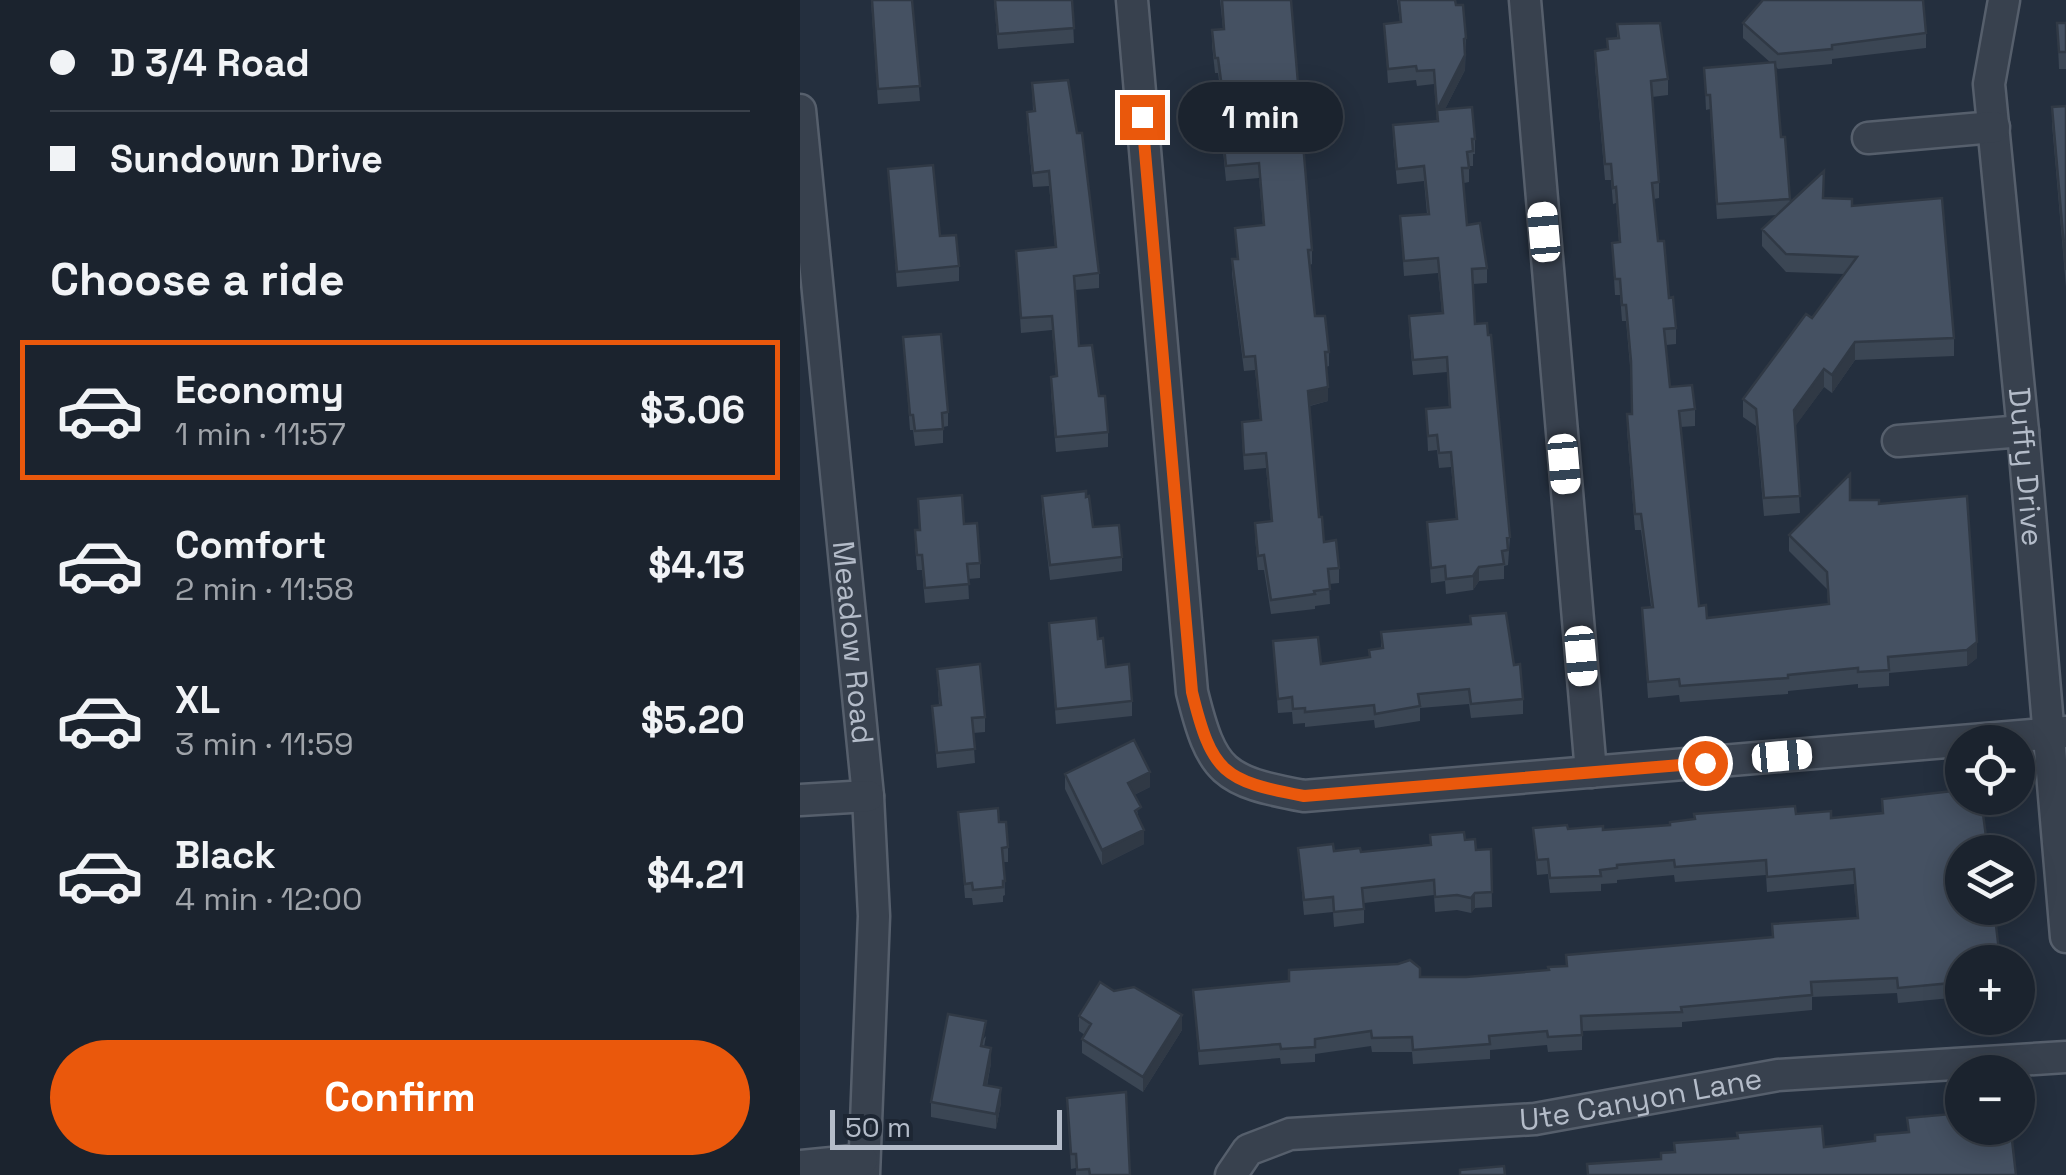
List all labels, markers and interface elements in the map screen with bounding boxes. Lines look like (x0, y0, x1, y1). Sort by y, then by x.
text: D 3/4 Road (110, 39, 310, 87)
callout: 1 min (1177, 82, 1342, 152)
route end (1120, 95, 1165, 140)
text: 1 min (1221, 97, 1300, 137)
text: Sundown Drive (110, 135, 383, 183)
car (1526, 201, 1562, 263)
text: Choose a ride (50, 251, 345, 308)
icon: car (55, 365, 145, 455)
text: Economy (175, 366, 344, 414)
text: $3.06 (640, 386, 745, 434)
street label: Duffy Drive (2000, 386, 2053, 548)
text: 1 min · 11:57 (175, 414, 346, 454)
car (1546, 433, 1582, 495)
icon: car (55, 520, 145, 610)
text: Comfort (175, 521, 326, 569)
street label: Meadow Road (824, 539, 883, 746)
text: $4.13 (648, 541, 745, 589)
text: 2 min · 11:58 (175, 569, 354, 609)
car (1563, 625, 1599, 687)
icon: car (55, 675, 145, 765)
text: XL (175, 676, 220, 724)
text: $5.20 (641, 696, 745, 744)
text: 3 min · 11:59 (175, 724, 354, 764)
map controls (1945, 725, 2035, 1145)
button: locate (1945, 725, 2035, 815)
car (1751, 738, 1813, 774)
route start (1683, 741, 1728, 786)
icon: car (55, 830, 145, 920)
text: Black (175, 831, 276, 879)
button: layers (1945, 835, 2035, 925)
text: $4.21 (647, 851, 745, 899)
text: 4 min · 12:00 (175, 879, 362, 919)
button: + (1945, 945, 2035, 1035)
button: Confirm (50, 1040, 750, 1155)
button: − (1945, 1055, 2035, 1145)
street label: Ute Canyon Lane (1518, 1058, 1765, 1139)
scale bar (830, 1105, 1062, 1150)
text: 50 m (845, 1109, 911, 1145)

